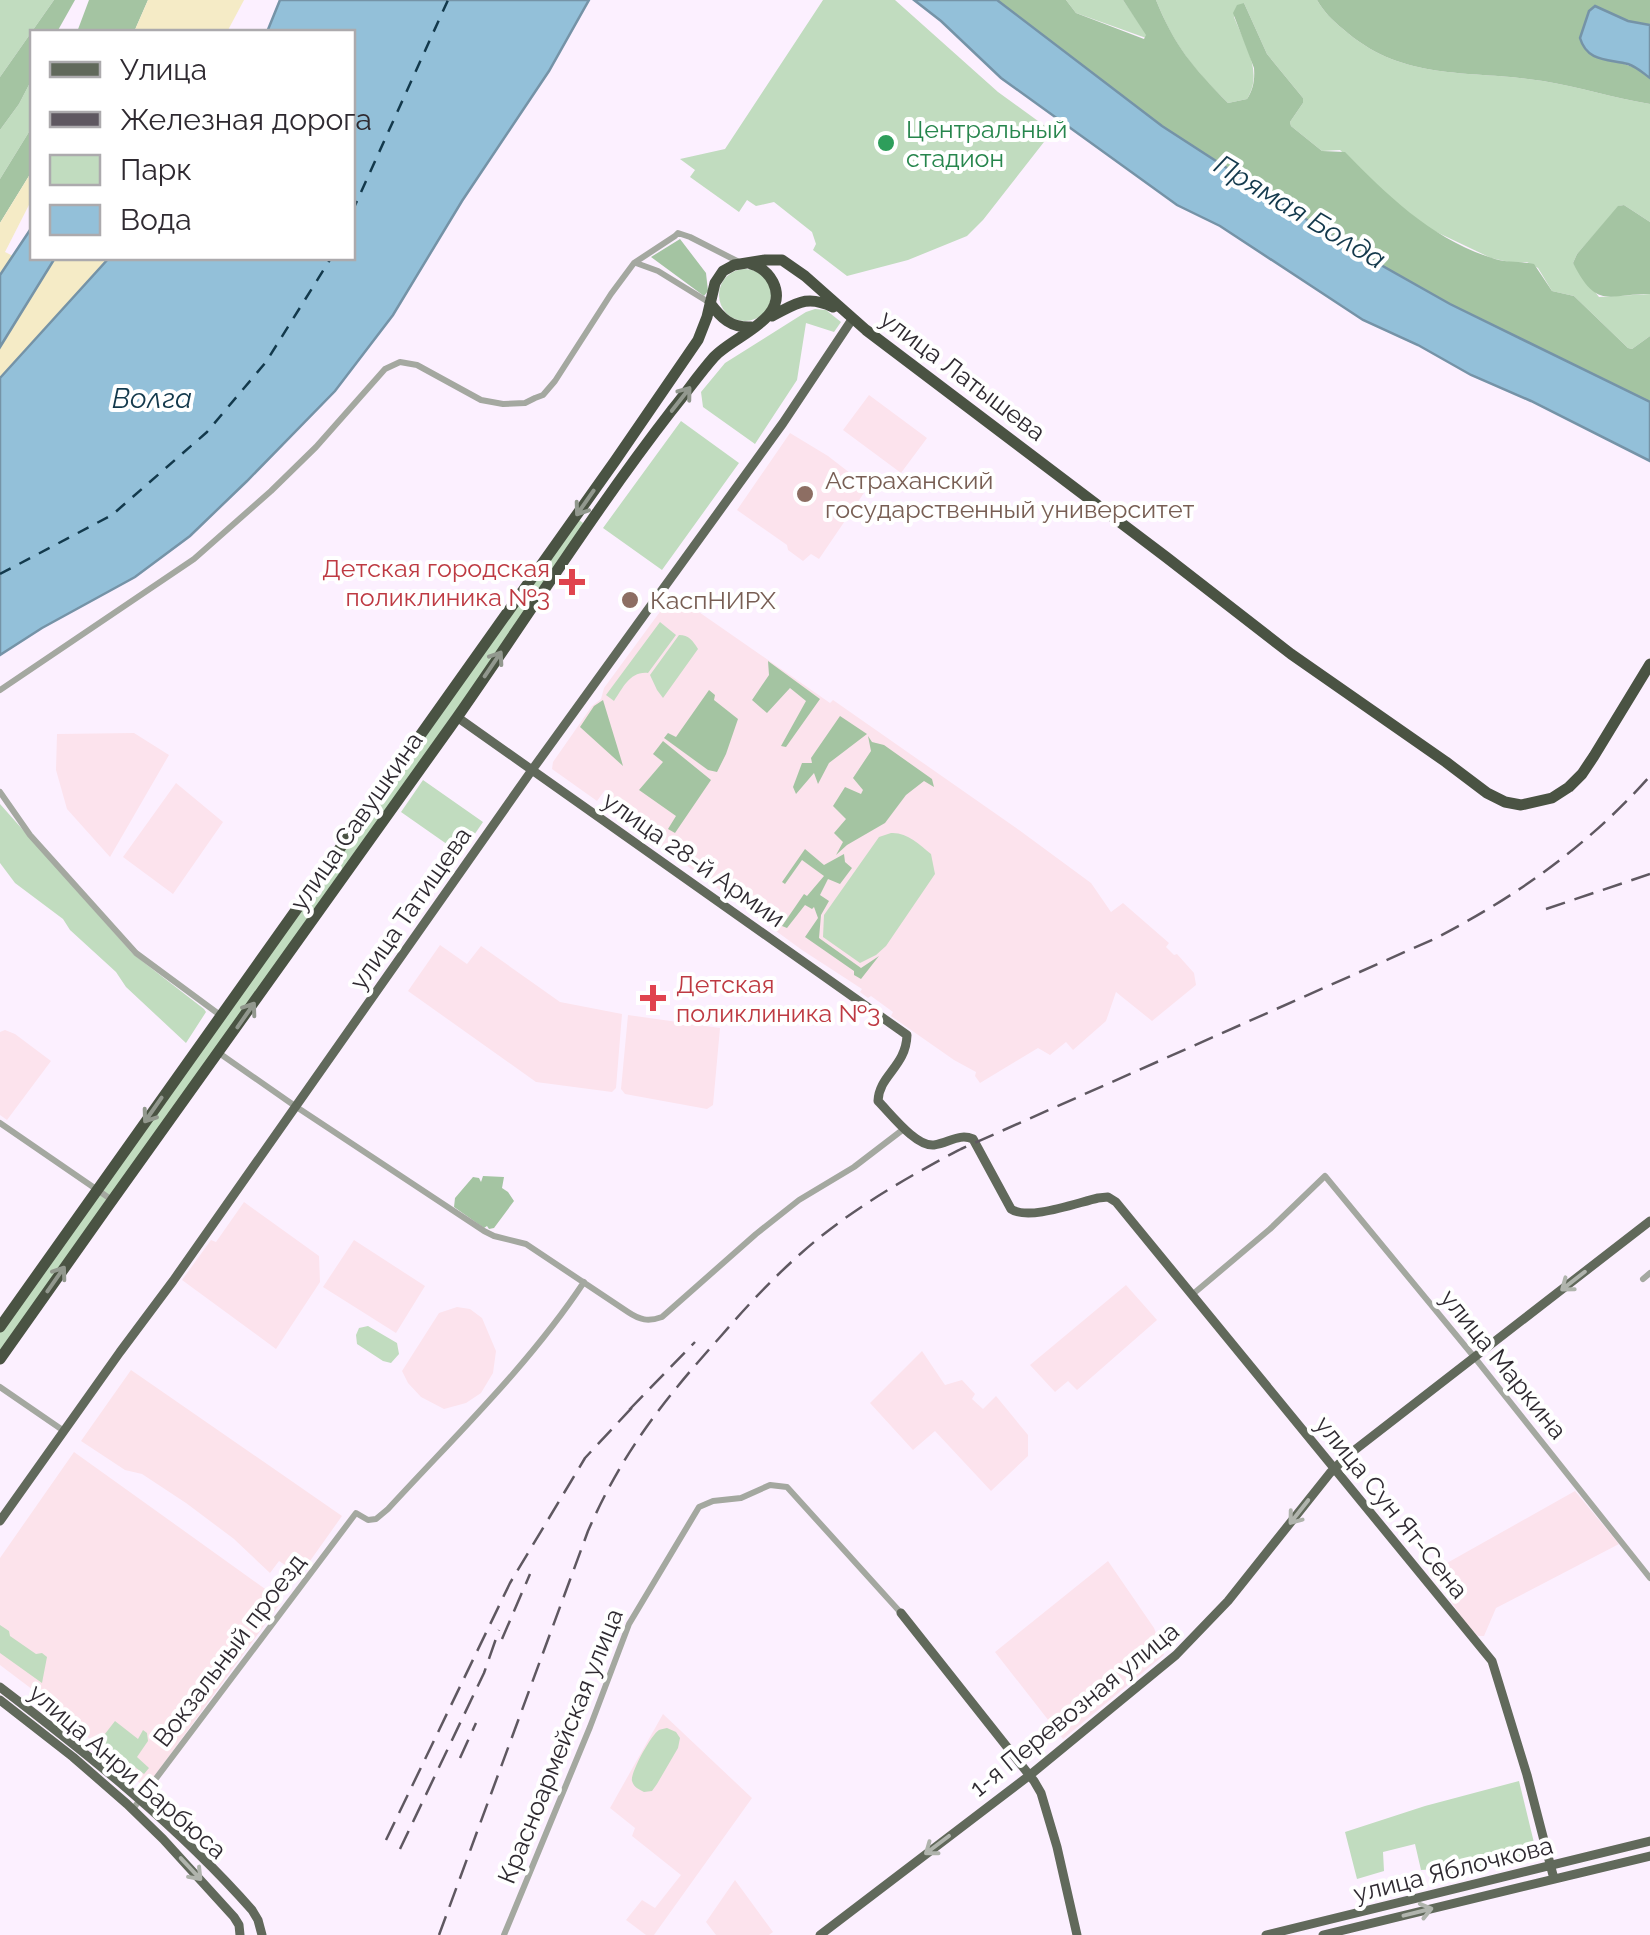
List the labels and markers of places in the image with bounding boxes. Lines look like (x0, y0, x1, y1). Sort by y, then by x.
place label: Центральный стадион (906, 114, 1067, 173)
marker: Центральный стадион (875, 132, 897, 154)
place label: Астраханский государственный университет (825, 465, 1195, 524)
marker: Астраханский государственный университет (794, 483, 816, 505)
place label: Детская городская поликлиника №3 (322, 553, 550, 612)
marker: Детская городская поликлиника №3 (559, 569, 585, 595)
place label: КаспНИРХ (650, 585, 776, 615)
marker: КаспНИРХ (619, 589, 641, 611)
place label: Детская поликлиника №3 (676, 969, 880, 1028)
marker: Детская поликлиника №3 (640, 985, 666, 1011)

